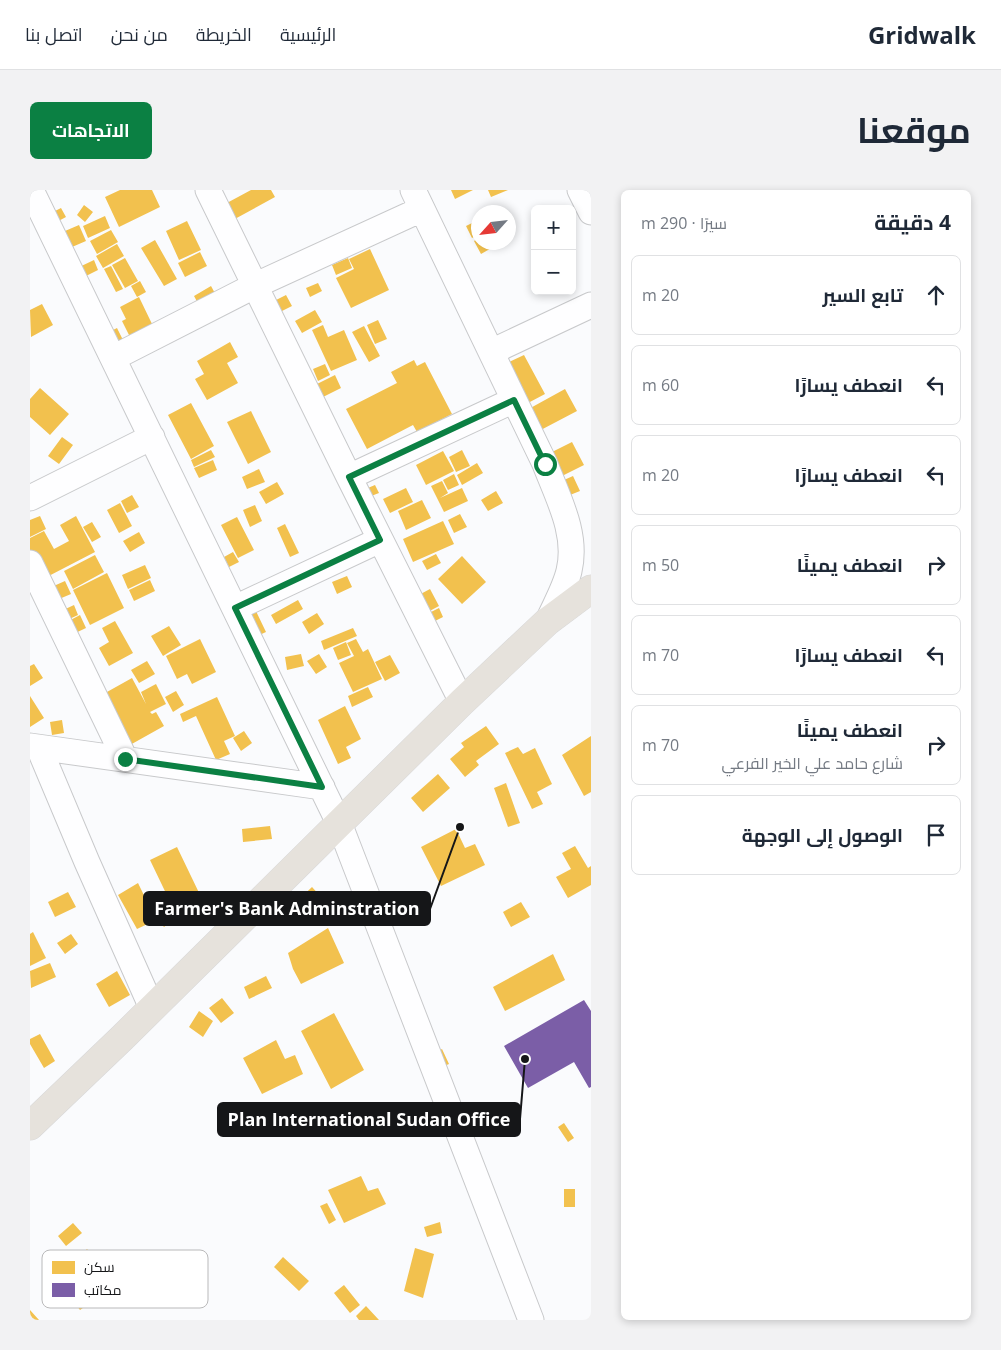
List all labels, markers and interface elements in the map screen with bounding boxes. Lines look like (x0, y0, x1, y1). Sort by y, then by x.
text: Gridwalk (868, 18, 976, 51)
text: اتصل بنا (25, 22, 83, 46)
text: من نحن (111, 22, 168, 46)
text: الخريطة (196, 22, 252, 46)
text: الرئيسية (280, 22, 336, 46)
button: الاتجاهات (30, 102, 152, 159)
text: موقعنا (857, 106, 971, 153)
north arrow (471, 205, 516, 250)
map controls (531, 205, 576, 295)
button: + (531, 205, 576, 250)
text: 4 دقيقة (874, 208, 951, 236)
text: سيرًا · 290 m (641, 212, 727, 234)
button: − (531, 250, 576, 295)
icon: ahead (922, 281, 950, 309)
text: تابع السير (823, 282, 903, 308)
text: 20 m (642, 284, 679, 306)
icon: left (922, 371, 950, 399)
text: انعطف يسارًا (794, 372, 903, 398)
text: 60 m (642, 374, 679, 396)
route start (534, 453, 557, 476)
icon: left (922, 461, 950, 489)
text: انعطف يسارًا (794, 462, 903, 488)
text: 20 m (642, 464, 679, 486)
icon: right (922, 551, 950, 579)
text: انعطف يمينًا (797, 552, 903, 578)
text: 50 m (642, 554, 679, 576)
icon: left (922, 641, 950, 669)
text: انعطف يسارًا (794, 642, 903, 668)
text: 70 m (642, 644, 679, 666)
text: انعطف يمينًا (797, 717, 903, 743)
icon: right (922, 731, 950, 759)
text: 70 m (642, 734, 679, 756)
route end (114, 748, 137, 771)
text: شارع حامد علي الخير الفرعي (721, 752, 903, 774)
icon: arrive (922, 821, 950, 849)
text: الوصول إلى الوجهة (742, 822, 903, 848)
callout: Farmer's Bank Adminstration (144, 892, 430, 925)
text: Farmer's Bank Adminstration (154, 896, 420, 920)
callout: Plan International Sudan Office (218, 1103, 520, 1136)
text: Plan International Sudan Office (228, 1107, 510, 1131)
legend (42, 1250, 208, 1308)
text: سكن (84, 1257, 115, 1276)
text: مكاتب (84, 1280, 122, 1299)

